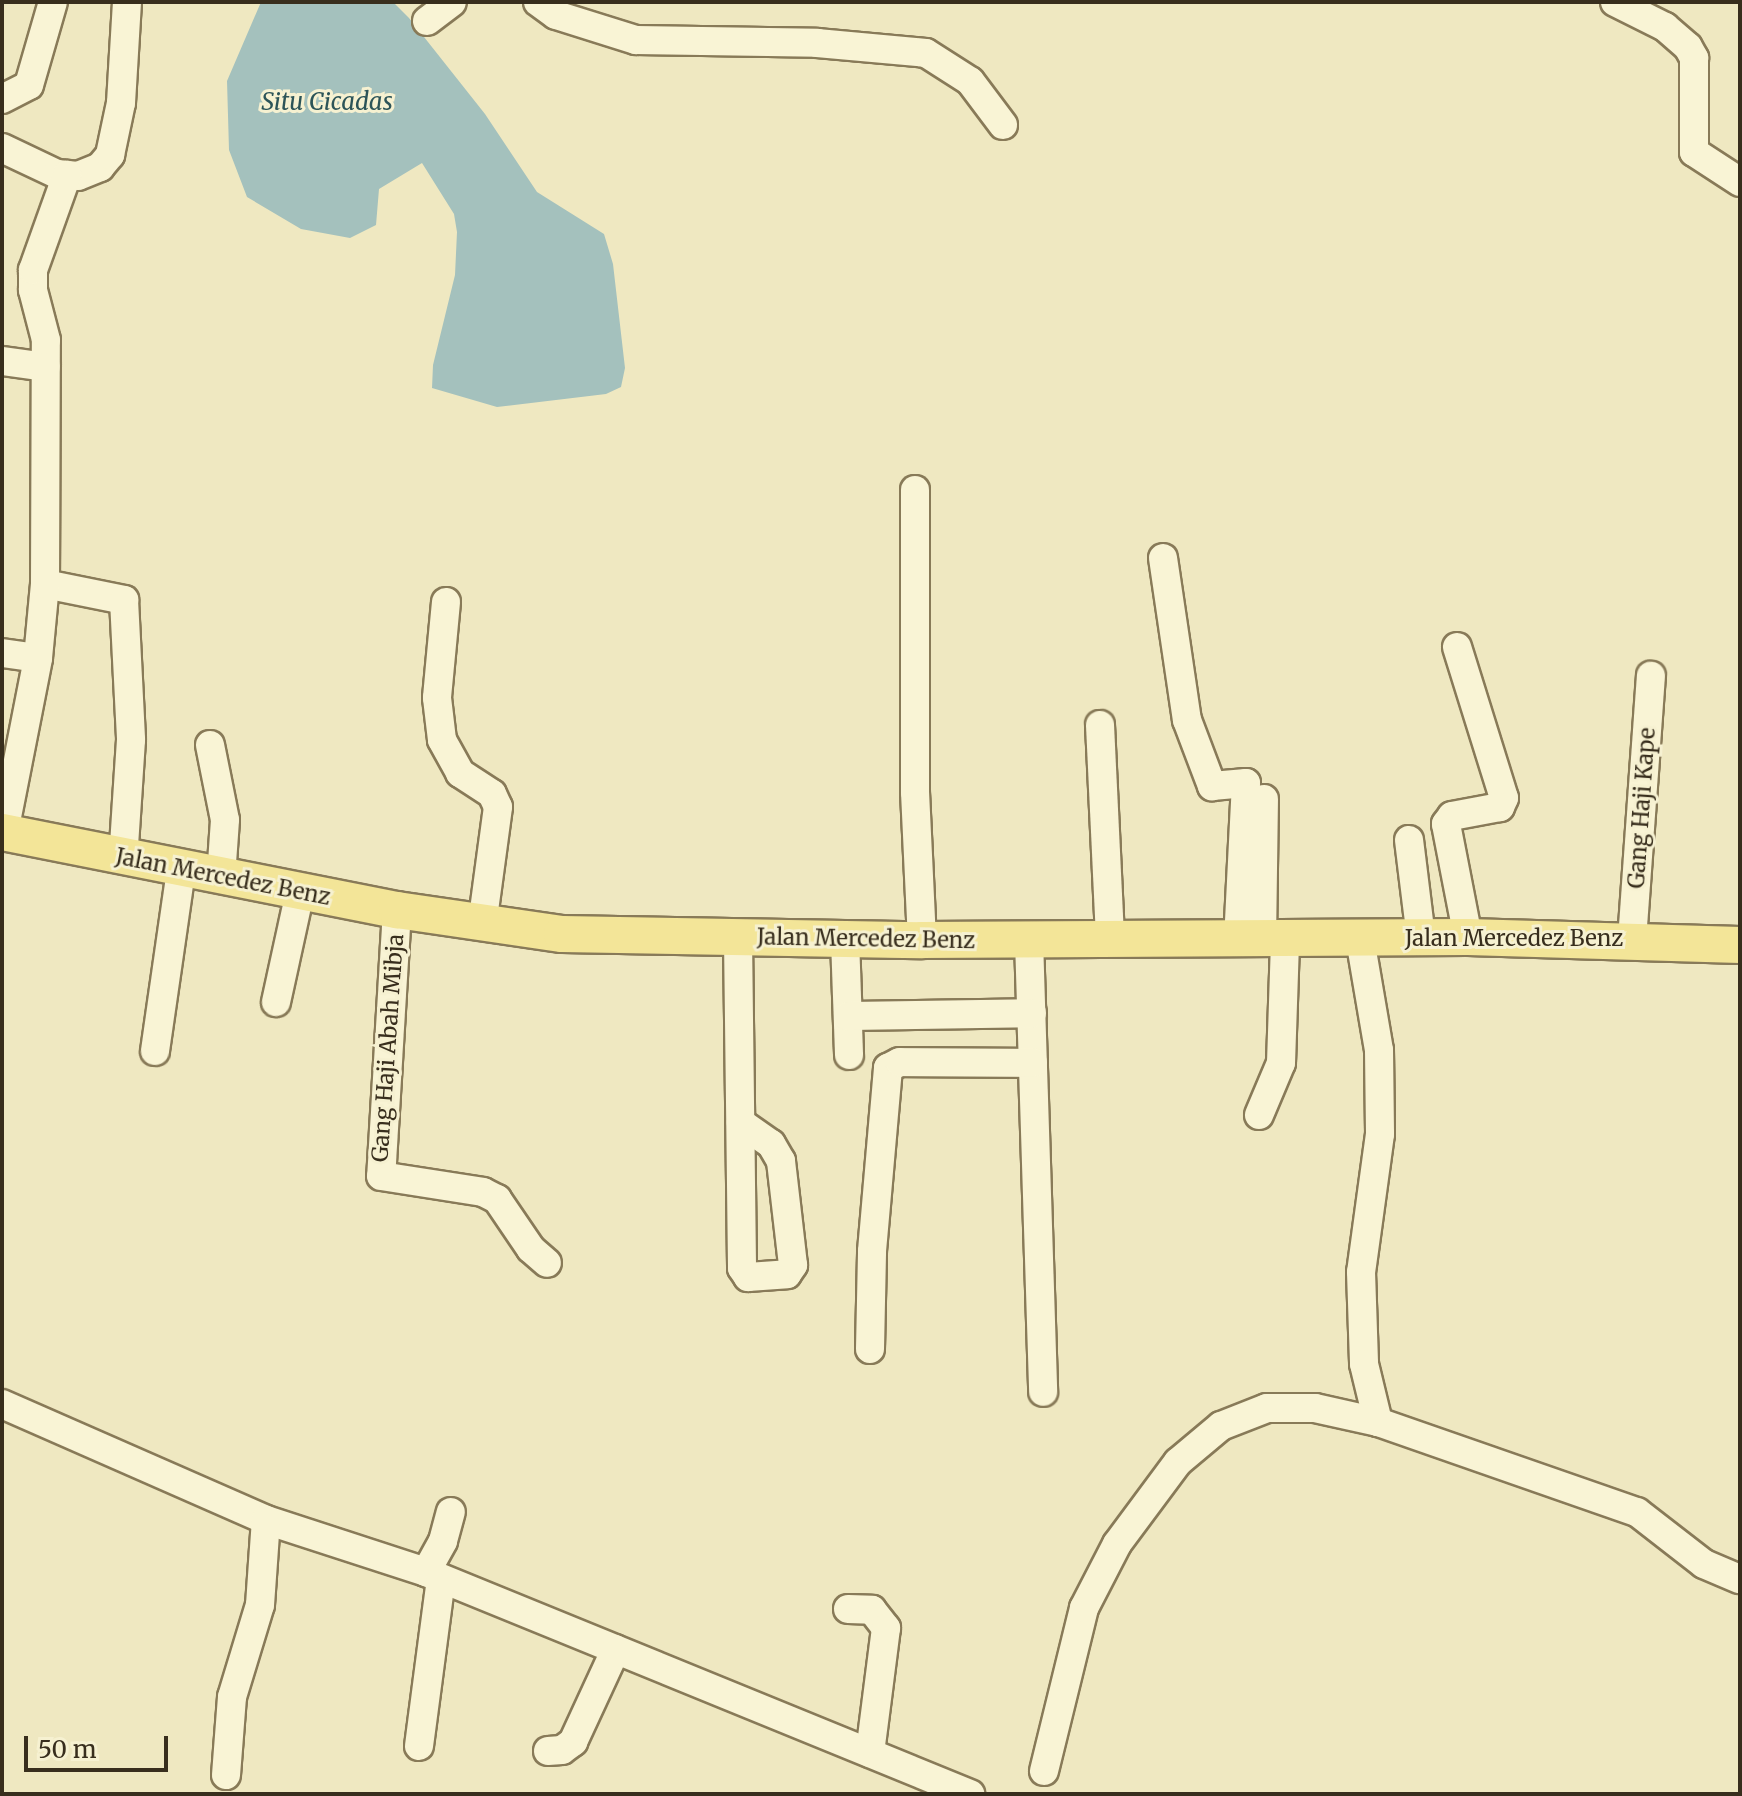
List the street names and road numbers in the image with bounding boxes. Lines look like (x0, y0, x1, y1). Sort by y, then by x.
street label: Gang Haji Kape (1623, 727, 1661, 889)
street label: Jalan Mercedez Benz (113, 843, 333, 911)
street label: Jalan Mercedez Benz (757, 924, 975, 954)
street label: Jalan Mercedez Benz (1405, 926, 1623, 952)
street label: Gang Haji Abah Mibja (367, 933, 409, 1163)

